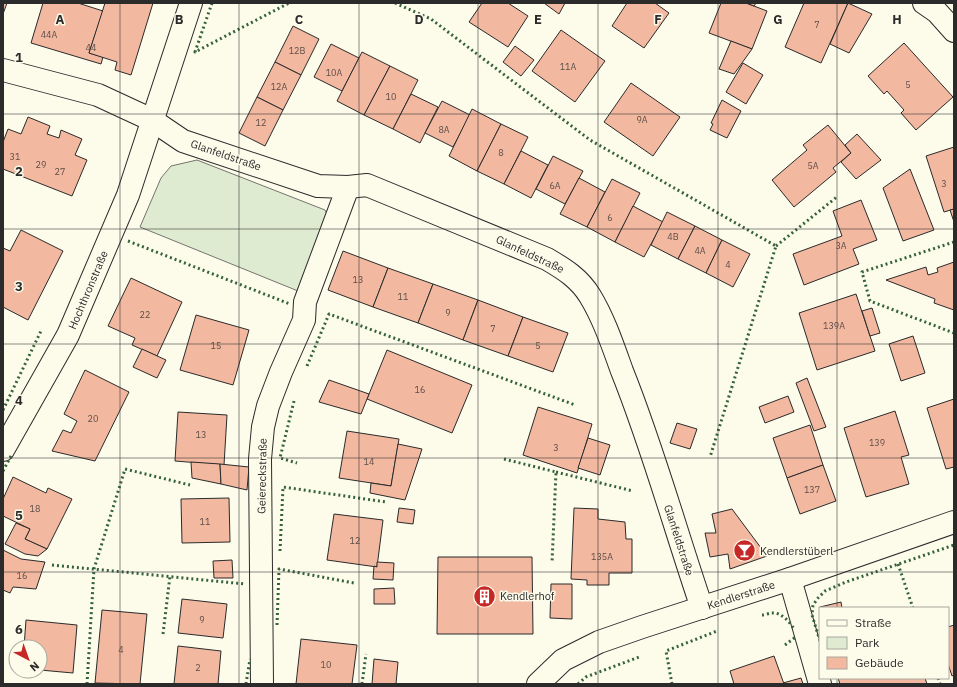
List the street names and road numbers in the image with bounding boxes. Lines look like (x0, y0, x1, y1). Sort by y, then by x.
street label: Glanfeldstraße (189, 136, 263, 174)
street label: Glanfeldstraße (494, 232, 566, 276)
street label: Hochthronstraße (65, 248, 111, 332)
street label: Geiereckstraße (254, 438, 270, 514)
street label: Glanfeldstraße (661, 503, 697, 577)
street label: Kendlerstraße (705, 577, 777, 613)

